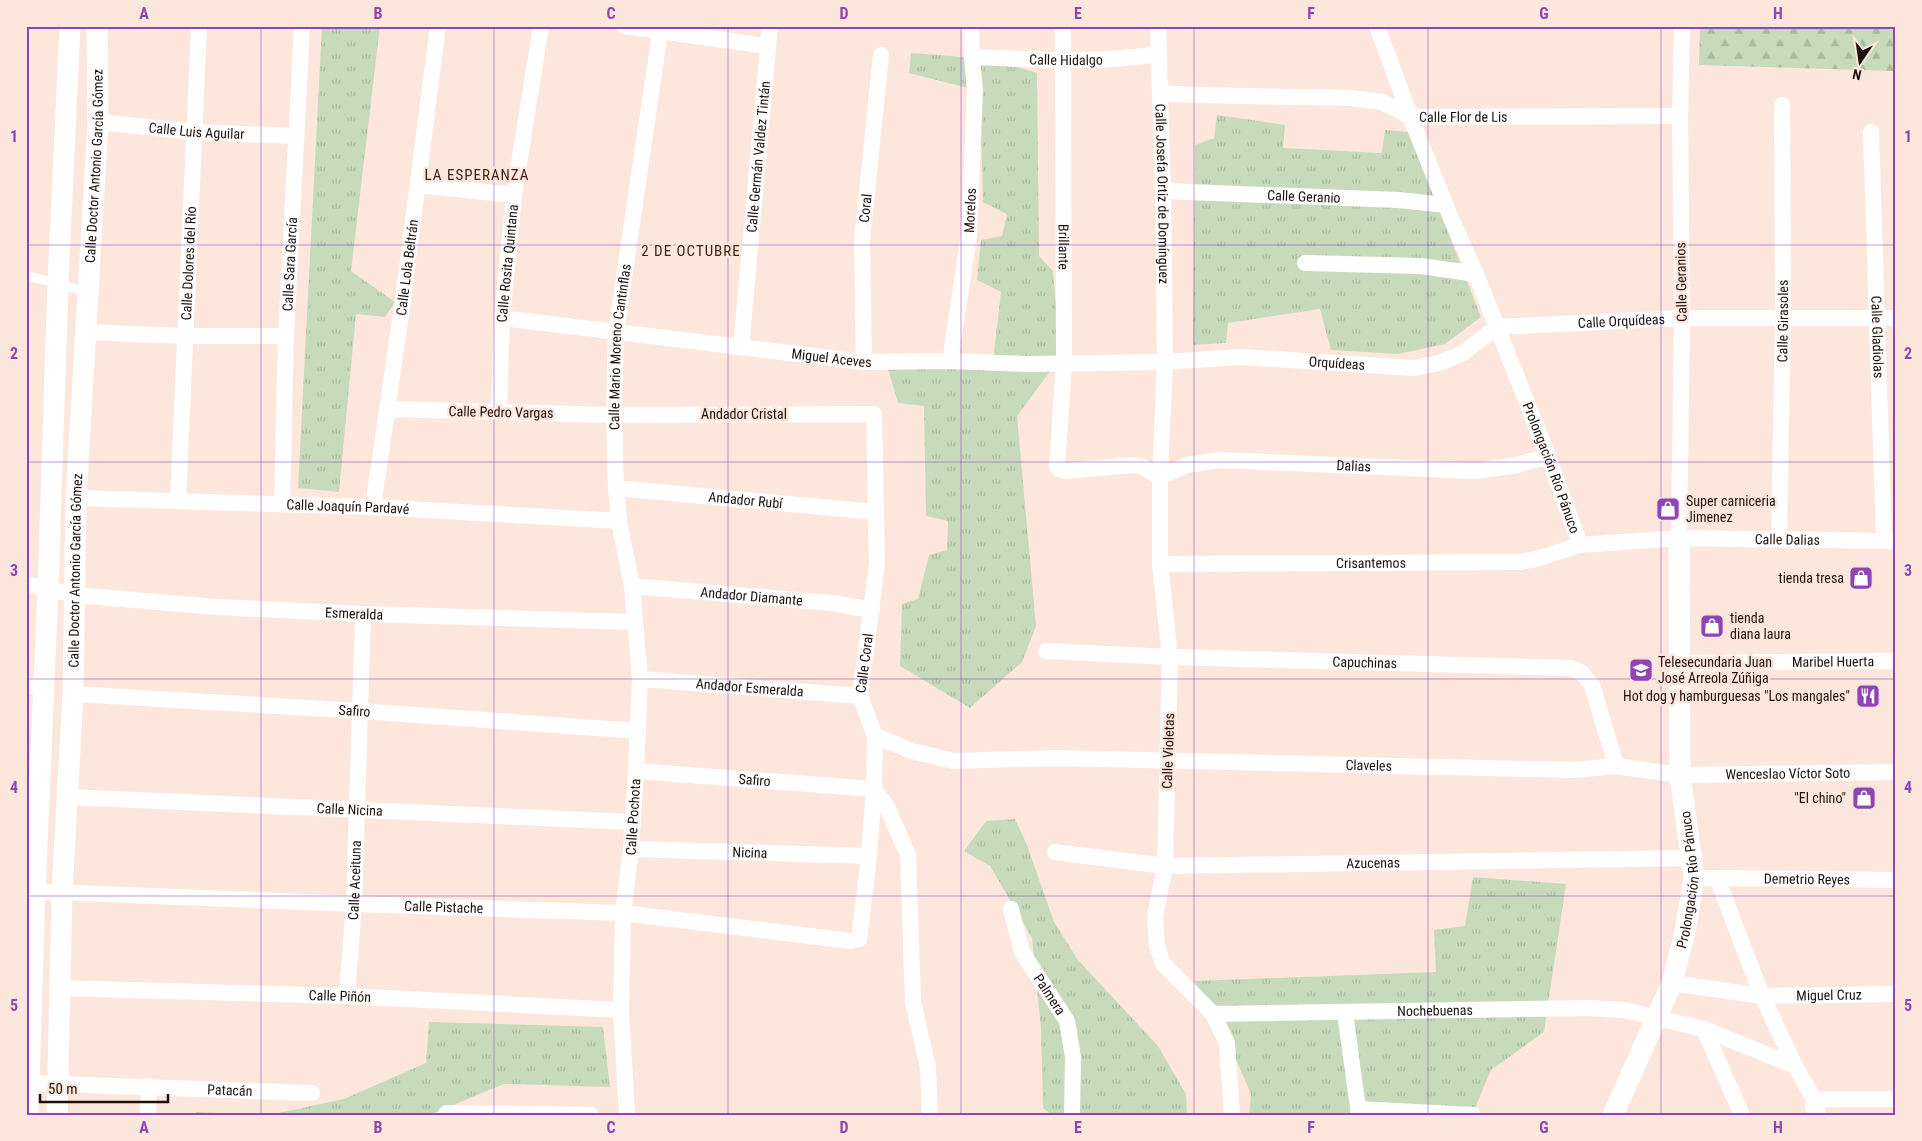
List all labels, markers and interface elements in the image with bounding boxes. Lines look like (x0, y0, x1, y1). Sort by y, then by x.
text: A (139, 4, 149, 23)
text: B (374, 4, 383, 23)
text: C (606, 4, 616, 23)
text: D (839, 4, 849, 23)
text: E (1074, 4, 1082, 23)
text: F (1307, 4, 1315, 23)
text: G (1539, 4, 1549, 23)
text: H (1773, 4, 1783, 23)
north arrow (1834, 38, 1884, 88)
street label: Calle Hidalgo (1029, 51, 1103, 68)
text: N (1851, 66, 1863, 83)
street label: Calle Doctor Antonio García Gómez (82, 69, 106, 263)
street label: Calle Germán Valdez Tintán (743, 80, 773, 233)
street label: Calle Josefa Ortiz de Domínguez (1152, 103, 1172, 284)
street label: Calle Flor de Lis (1419, 109, 1508, 125)
street label: Calle Luis Aguilar (148, 119, 245, 142)
text: 1 (10, 127, 18, 146)
text: 1 (1904, 127, 1912, 146)
district label: LA ESPERANZA (425, 166, 529, 184)
street label: Calle Geranio (1267, 187, 1341, 206)
street label: Morelos (961, 188, 979, 233)
street label: Coral (856, 193, 875, 223)
street label: Calle Rosita Quintana (494, 203, 521, 323)
street label: Calle Dolores del Río (178, 206, 199, 321)
street label: Calle Sara García (279, 217, 300, 312)
street label: Calle Lola Beltrán (393, 218, 421, 317)
street label: Brillante (1056, 224, 1072, 270)
district label: 2 DE OCTUBRE (641, 242, 741, 260)
street label: Calle Geranios (1672, 242, 1690, 322)
street label: Calle Mario Moreno Cantinflas (606, 263, 634, 430)
street label: Calle Girasoles (1774, 280, 1791, 363)
street label: Calle Gladiolas (1868, 295, 1887, 378)
street label: Calle Orquídeas (1577, 311, 1665, 331)
text: 2 (10, 344, 18, 363)
text: 2 (1904, 344, 1912, 363)
street label: Miguel Aceves (791, 345, 872, 370)
street label: Orquídeas (1308, 353, 1365, 373)
street label: Prolongación Río Pánuco (1520, 400, 1583, 535)
street label: Calle Pedro Vargas (448, 403, 554, 421)
street label: Andador Cristal (701, 406, 787, 422)
street label: Dalias (1336, 457, 1371, 474)
street label: Calle Doctor Antonio García Gómez (65, 473, 85, 668)
street label: Andador Rubí (708, 489, 784, 511)
place label: Super carniceria Jimenez (1686, 493, 1776, 525)
street label: Calle Joaquín Pardavé (286, 496, 410, 517)
shop icon: Super carniceria Jimenez (1655, 496, 1681, 522)
street label: Calle Dalias (1755, 531, 1820, 548)
street label: Crisantemos (1336, 555, 1406, 571)
text: 3 (10, 561, 18, 580)
text: 3 (1904, 561, 1912, 580)
shop icon: tienda tresa (1848, 565, 1874, 591)
place label: tienda tresa (1779, 570, 1844, 586)
street label: Andador Diamante (700, 584, 804, 609)
street label: Esmeralda (325, 604, 383, 623)
place label: tienda diana laura (1730, 610, 1791, 642)
shop icon: tienda diana laura (1699, 613, 1725, 639)
street label: Calle Coral (852, 632, 876, 694)
street label: Capuchinas (1332, 653, 1397, 671)
street label: Maribel Huerta (1792, 653, 1874, 670)
place label: Telesecundaria Juan José Arreola Zúñiga (1658, 654, 1772, 686)
school or university icon: Telesecundaria Juan José Arreola Zúñiga (1628, 657, 1654, 683)
street label: Andador Esmeralda (695, 675, 804, 700)
restaurant icon: Hot dog y hamburguesas "Los mangales" (1855, 683, 1881, 709)
place label: Hot dog y hamburguesas "Los mangales" (1623, 688, 1850, 704)
street label: Safiro (338, 702, 371, 720)
street label: Calle Violetas (1159, 713, 1177, 789)
street label: Claveles (1345, 757, 1392, 774)
street label: Wenceslao Víctor Soto (1725, 765, 1850, 782)
street label: Safiro (738, 771, 771, 789)
text: 4 (10, 778, 18, 797)
street label: Calle Pochota (622, 778, 644, 856)
text: 4 (1904, 778, 1912, 797)
shop icon: "El chino" (1851, 785, 1877, 811)
place label: "El chino" (1794, 790, 1846, 806)
street label: Calle Nicina (316, 800, 383, 819)
street label: Prolongación Río Pánuco (1673, 810, 1702, 950)
street label: Calle Aceituna (345, 840, 364, 921)
street label: Nicina (732, 844, 768, 861)
street label: Azucenas (1346, 854, 1400, 871)
street label: Demetrio Reyes (1764, 871, 1850, 887)
street label: Calle Pistache (404, 898, 484, 916)
street label: Palmera (1031, 971, 1069, 1018)
street label: Calle Piñón (308, 987, 371, 1005)
street label: Miguel Cruz (1796, 987, 1862, 1003)
text: 5 (10, 996, 18, 1015)
text: 5 (1904, 996, 1912, 1015)
street label: Nochebuenas (1397, 1002, 1473, 1019)
scale bar (40, 1071, 168, 1103)
text: 50 m (48, 1080, 78, 1098)
street label: Patacán (207, 1081, 253, 1099)
text: A (139, 1118, 149, 1137)
text: B (374, 1118, 383, 1137)
text: C (606, 1118, 616, 1137)
text: D (839, 1118, 849, 1137)
text: E (1074, 1118, 1082, 1137)
text: F (1307, 1118, 1315, 1137)
text: G (1539, 1118, 1549, 1137)
text: H (1773, 1118, 1783, 1137)

